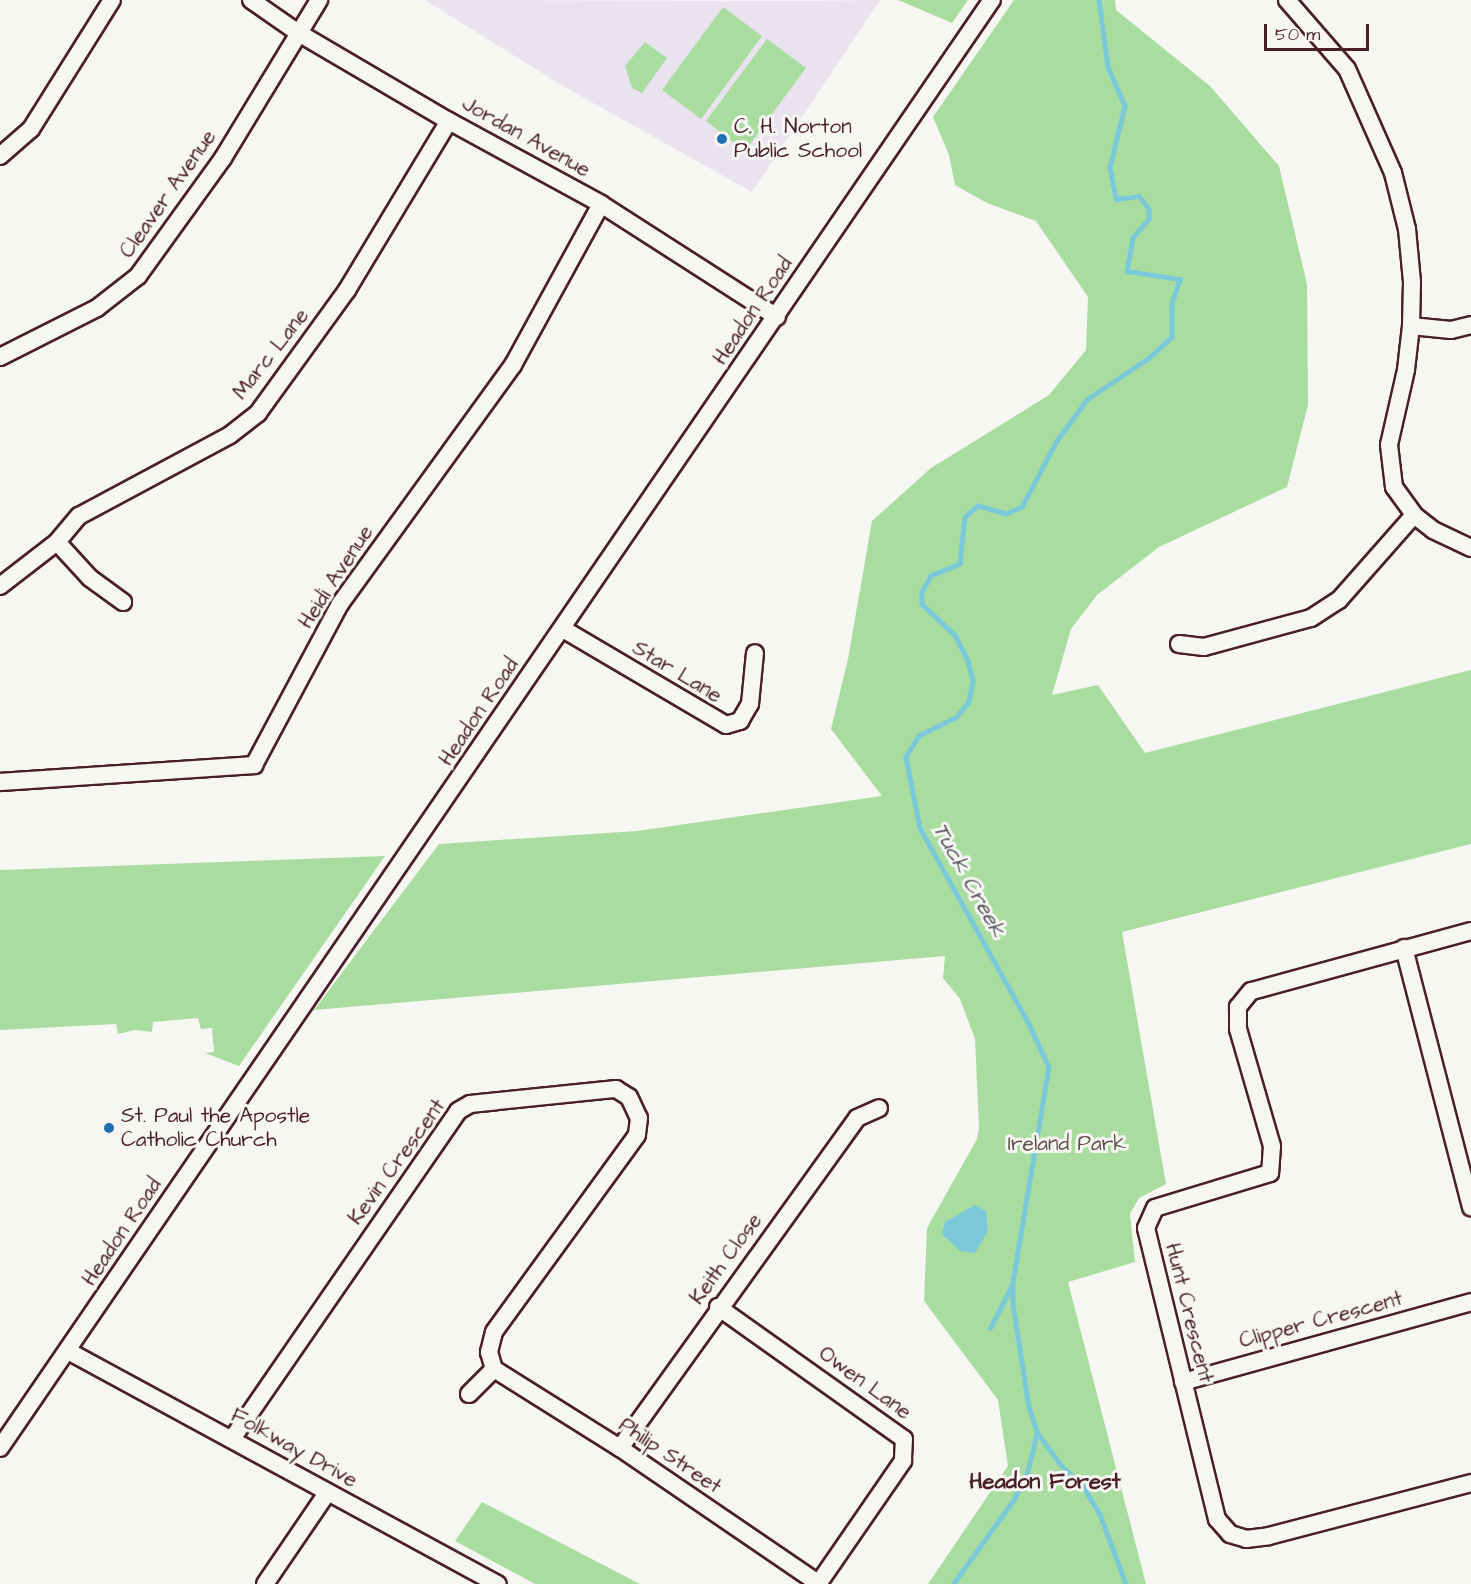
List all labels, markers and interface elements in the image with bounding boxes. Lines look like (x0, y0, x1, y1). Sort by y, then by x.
scale bar (1267, 12, 1372, 50)
text: 50 m (1275, 22, 1320, 47)
street label: Jordan Avenue (457, 91, 595, 183)
place label: C. H. Norton Public School (734, 114, 862, 164)
street label: Cleaver Avenue (114, 125, 222, 263)
marker: C. H. Norton Public School (715, 132, 729, 146)
street label: Headon Road (708, 252, 798, 370)
street label: Marc Lane (228, 304, 314, 404)
street label: Heidi Avenue (293, 521, 379, 633)
street label: Star Lane (628, 636, 726, 708)
street label: Headon Road (434, 653, 524, 771)
water label: Tuck Creek (927, 818, 1011, 942)
street label: Kevin Crescent (343, 1094, 451, 1230)
place label: St. Paul the Apostle Catholic Church (121, 1103, 310, 1153)
marker: St. Paul the Apostle Catholic Church (102, 1121, 116, 1135)
park label: Ireland Park (1008, 1131, 1126, 1157)
street label: Headon Road (77, 1173, 167, 1291)
street label: Keith Close (685, 1209, 767, 1309)
street label: Hunt Crescent (1160, 1241, 1218, 1385)
street label: Clipper Crescent (1237, 1286, 1405, 1354)
street label: Owen Lane (814, 1341, 916, 1425)
street label: Folkway Drive (226, 1403, 362, 1493)
street label: Philip Street (614, 1412, 726, 1500)
district label: Headon Forest (969, 1469, 1121, 1495)

